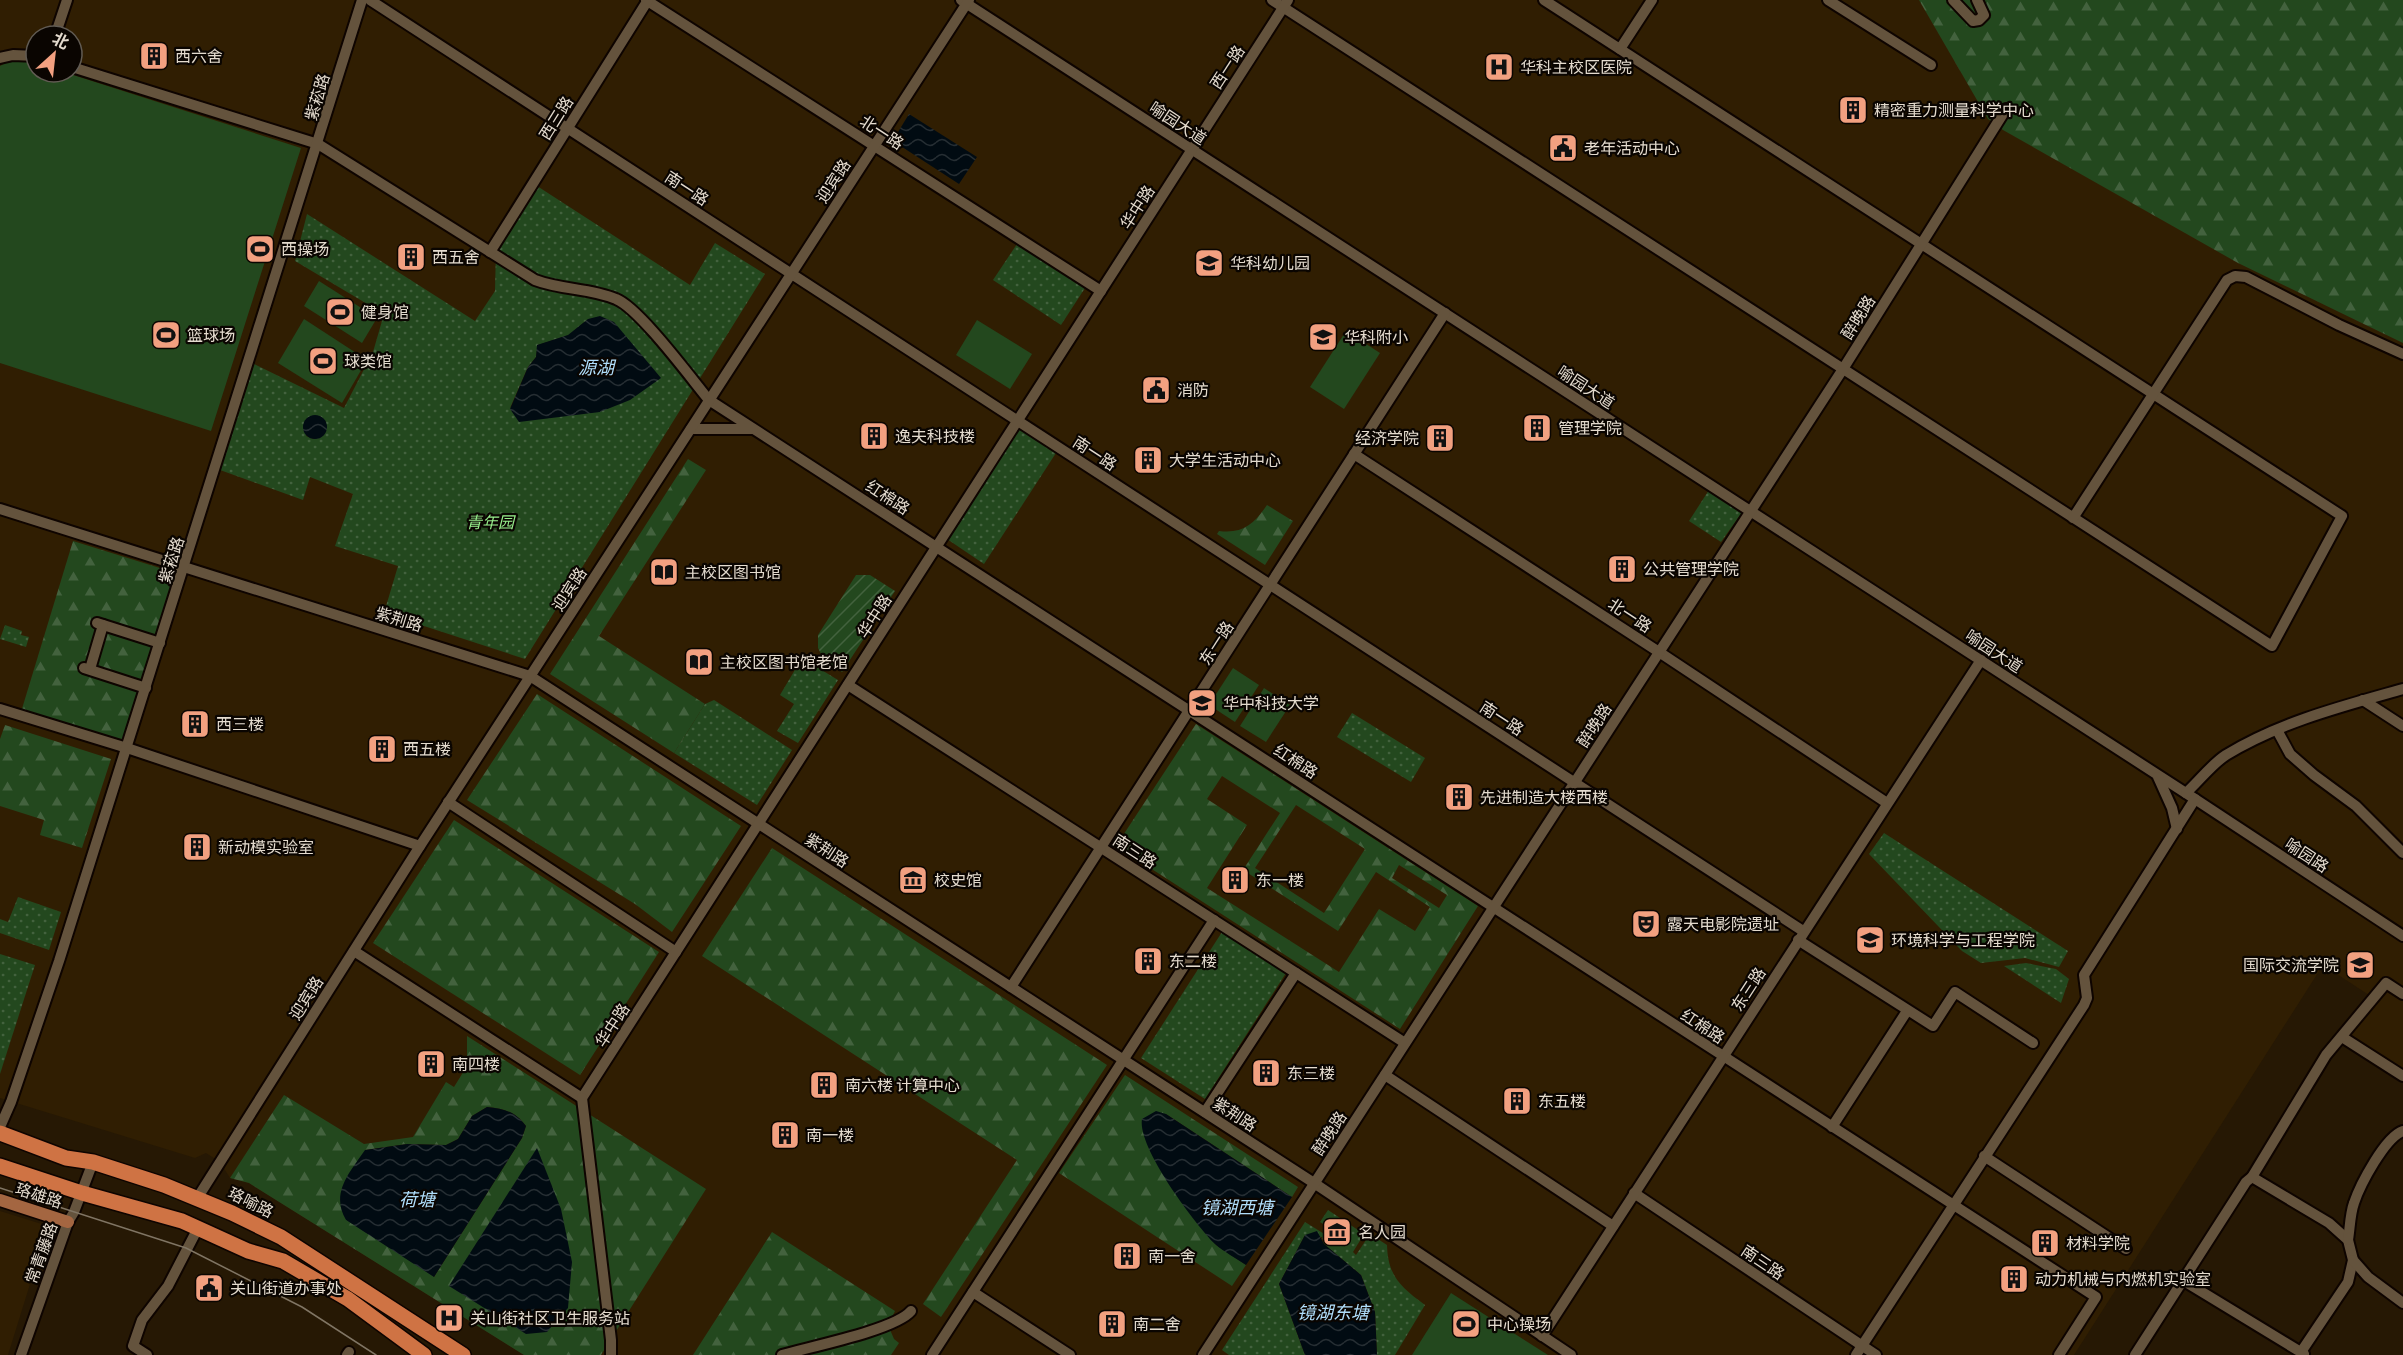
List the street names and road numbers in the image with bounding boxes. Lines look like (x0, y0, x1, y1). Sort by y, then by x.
street label: 西一路 (1207, 43, 1248, 92)
street label: 紫菘路 (302, 72, 333, 123)
street label: 西三路 (536, 93, 576, 143)
street label: 喻园大道 (1146, 99, 1209, 148)
street label: 北一路 (857, 112, 906, 153)
street label: 迎宾路 (813, 157, 854, 206)
street label: 南一路 (662, 168, 711, 209)
street label: 华中路 (1117, 183, 1158, 232)
street label: 醉晚路 (1838, 292, 1878, 342)
street label: 喻园大道 (1554, 363, 1617, 412)
street label: 南一路 (1070, 433, 1119, 474)
street label: 红棉路 (863, 477, 912, 518)
street label: 紫菘路 (156, 535, 187, 586)
street label: 迎宾路 (549, 565, 590, 614)
street label: 华中路 (854, 592, 895, 641)
street label: 北一路 (1605, 595, 1654, 636)
street label: 紫荆路 (373, 604, 424, 635)
street label: 东一路 (1196, 619, 1237, 668)
street label: 喻园大道 (1962, 627, 2025, 676)
street label: 南一路 (1477, 698, 1526, 739)
street label: 醉晚路 (1574, 701, 1615, 750)
street label: 红棉路 (1271, 741, 1320, 782)
street label: 紫荆路 (802, 830, 851, 871)
street label: 南三路 (1110, 831, 1159, 872)
street label: 喻园路 (2282, 835, 2331, 876)
street label: 东三路 (1728, 965, 1769, 1014)
street label: 迎宾路 (286, 973, 326, 1023)
street label: 华中路 (592, 1001, 633, 1050)
street label: 红棉路 (1678, 1006, 1727, 1047)
street label: 紫荆路 (1210, 1094, 1259, 1135)
street label: 醉晚路 (1309, 1109, 1350, 1158)
street label: 珞雄路 (13, 1180, 64, 1211)
street label: 珞喻路 (225, 1184, 276, 1221)
street label: 常青藤路 (23, 1220, 60, 1286)
street label: 南三路 (1738, 1242, 1787, 1283)

